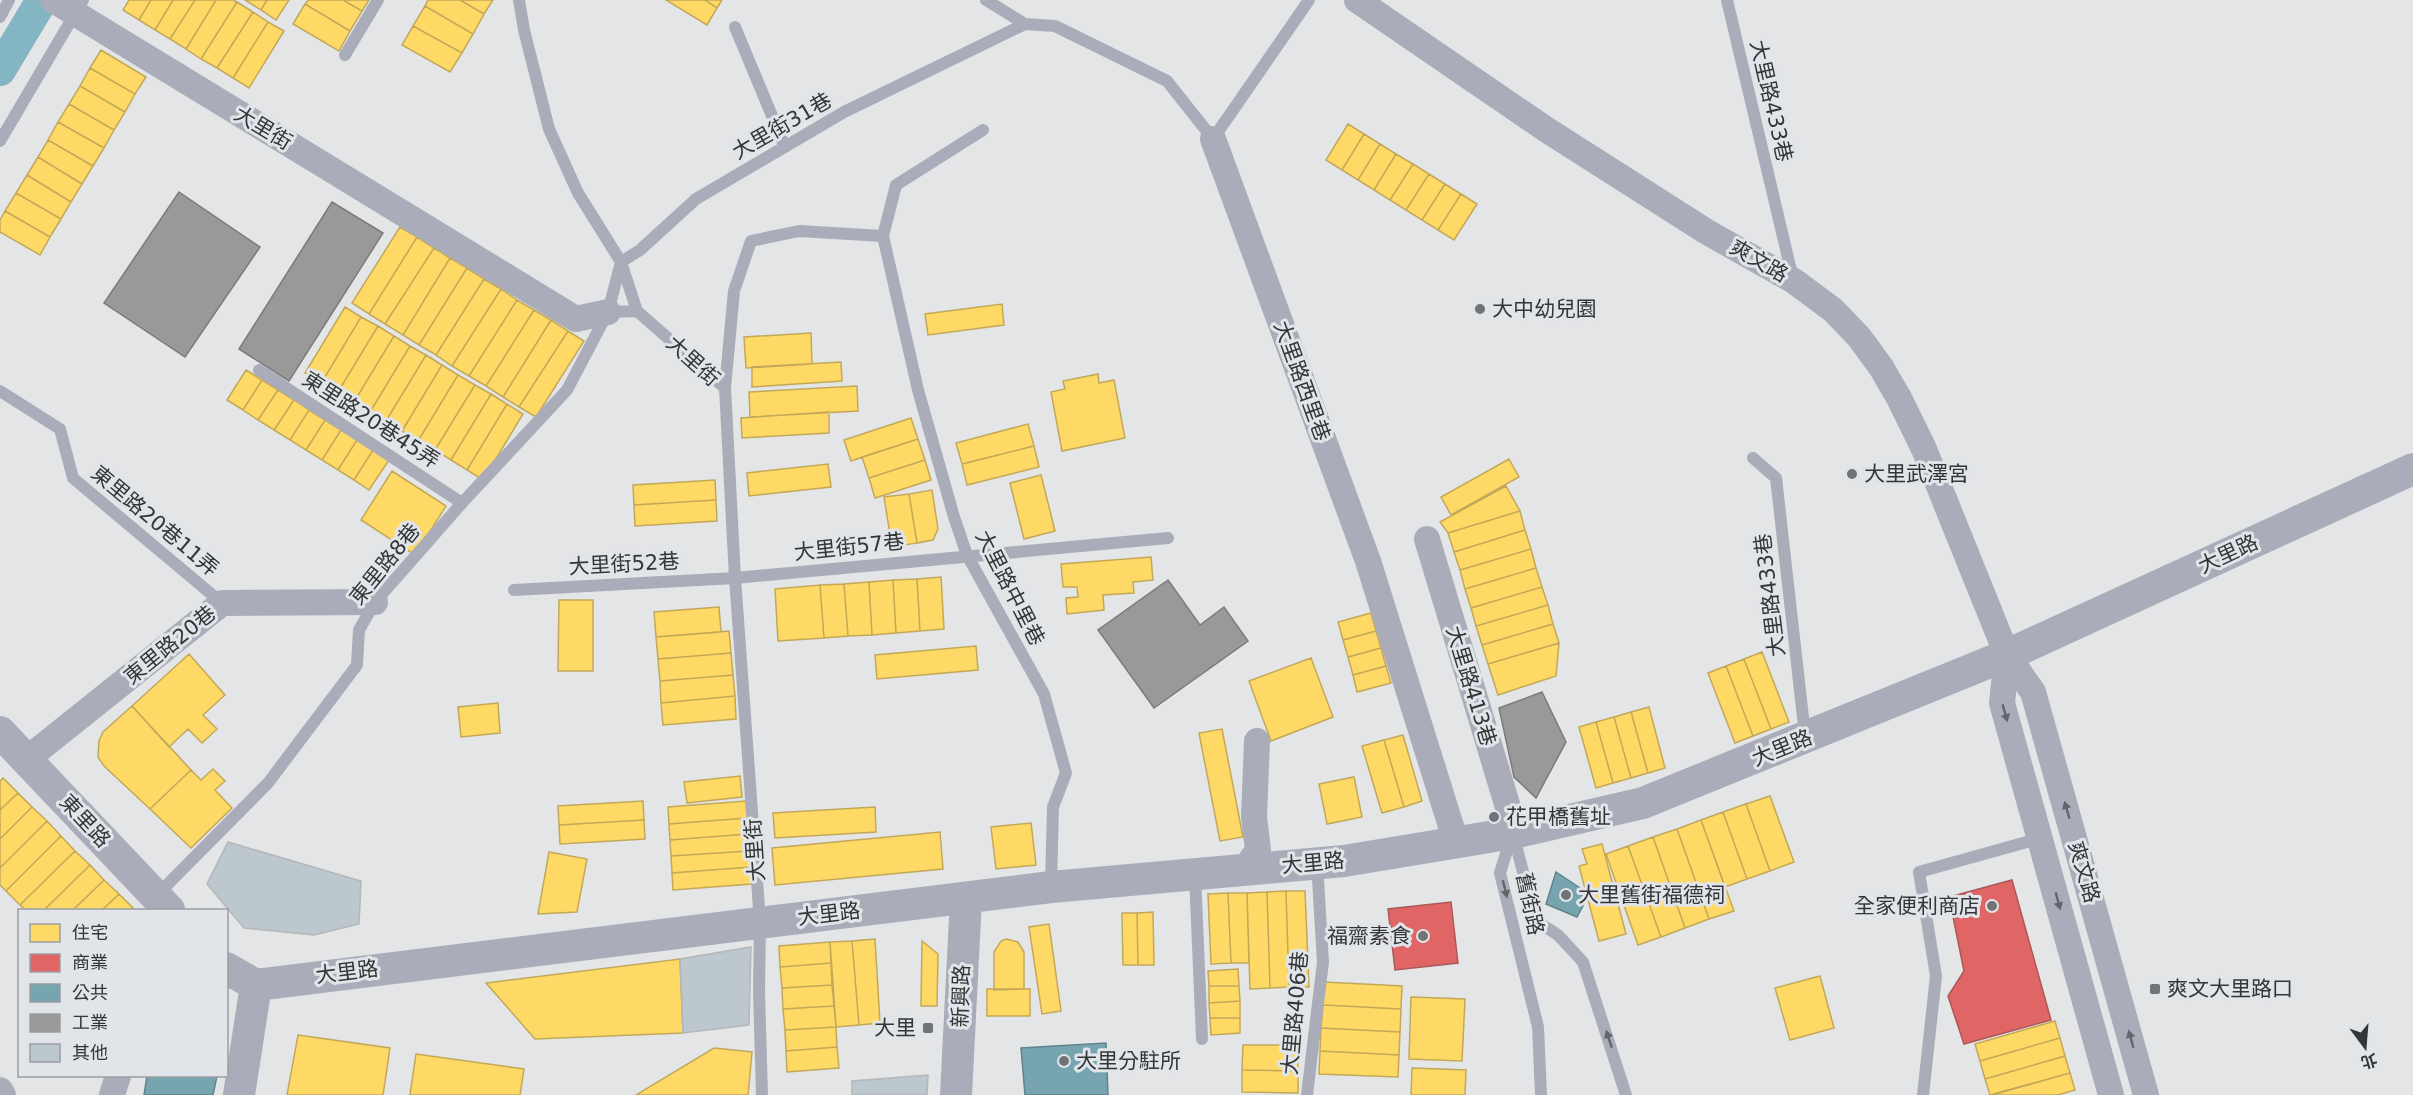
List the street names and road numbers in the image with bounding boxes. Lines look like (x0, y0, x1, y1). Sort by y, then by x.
street label: 大里路433巷 (1745, 38, 1797, 164)
street label: 大里街31巷 (728, 88, 836, 164)
street label: 大里街 (230, 101, 296, 155)
street label: 爽文路 (1726, 235, 1792, 287)
street label: 大里路西里巷 (1269, 318, 1335, 444)
street label: 大里街 (662, 331, 724, 391)
street label: 東里路20巷45弄 (298, 367, 444, 473)
street label: 東里路20巷11弄 (87, 461, 223, 581)
street label: 東里路8巷 (345, 519, 425, 609)
street label: 大里路中里巷 (971, 526, 1049, 650)
street label: 大里街57巷 (793, 529, 905, 565)
street label: 大里路 (2194, 530, 2262, 578)
street label: 大里路433巷 (1751, 532, 1789, 658)
street label: 大里街52巷 (568, 549, 680, 579)
street label: 東里路20巷 (119, 601, 221, 689)
street label: 大里路413巷 (1441, 623, 1501, 749)
street label: 大里路 (1748, 725, 1816, 771)
street label: 東里路 (55, 790, 115, 852)
street label: 大里街 (741, 818, 769, 882)
street label: 爽文路 (2064, 838, 2104, 906)
street label: 大里路 (1281, 848, 1345, 878)
street label: 舊街路 (1512, 871, 1548, 937)
street label: 大里路 (796, 898, 862, 930)
street label: 大里路406巷 (1278, 950, 1312, 1076)
street label: 大里路 (314, 956, 380, 988)
street label: 新興路 (948, 964, 974, 1028)

